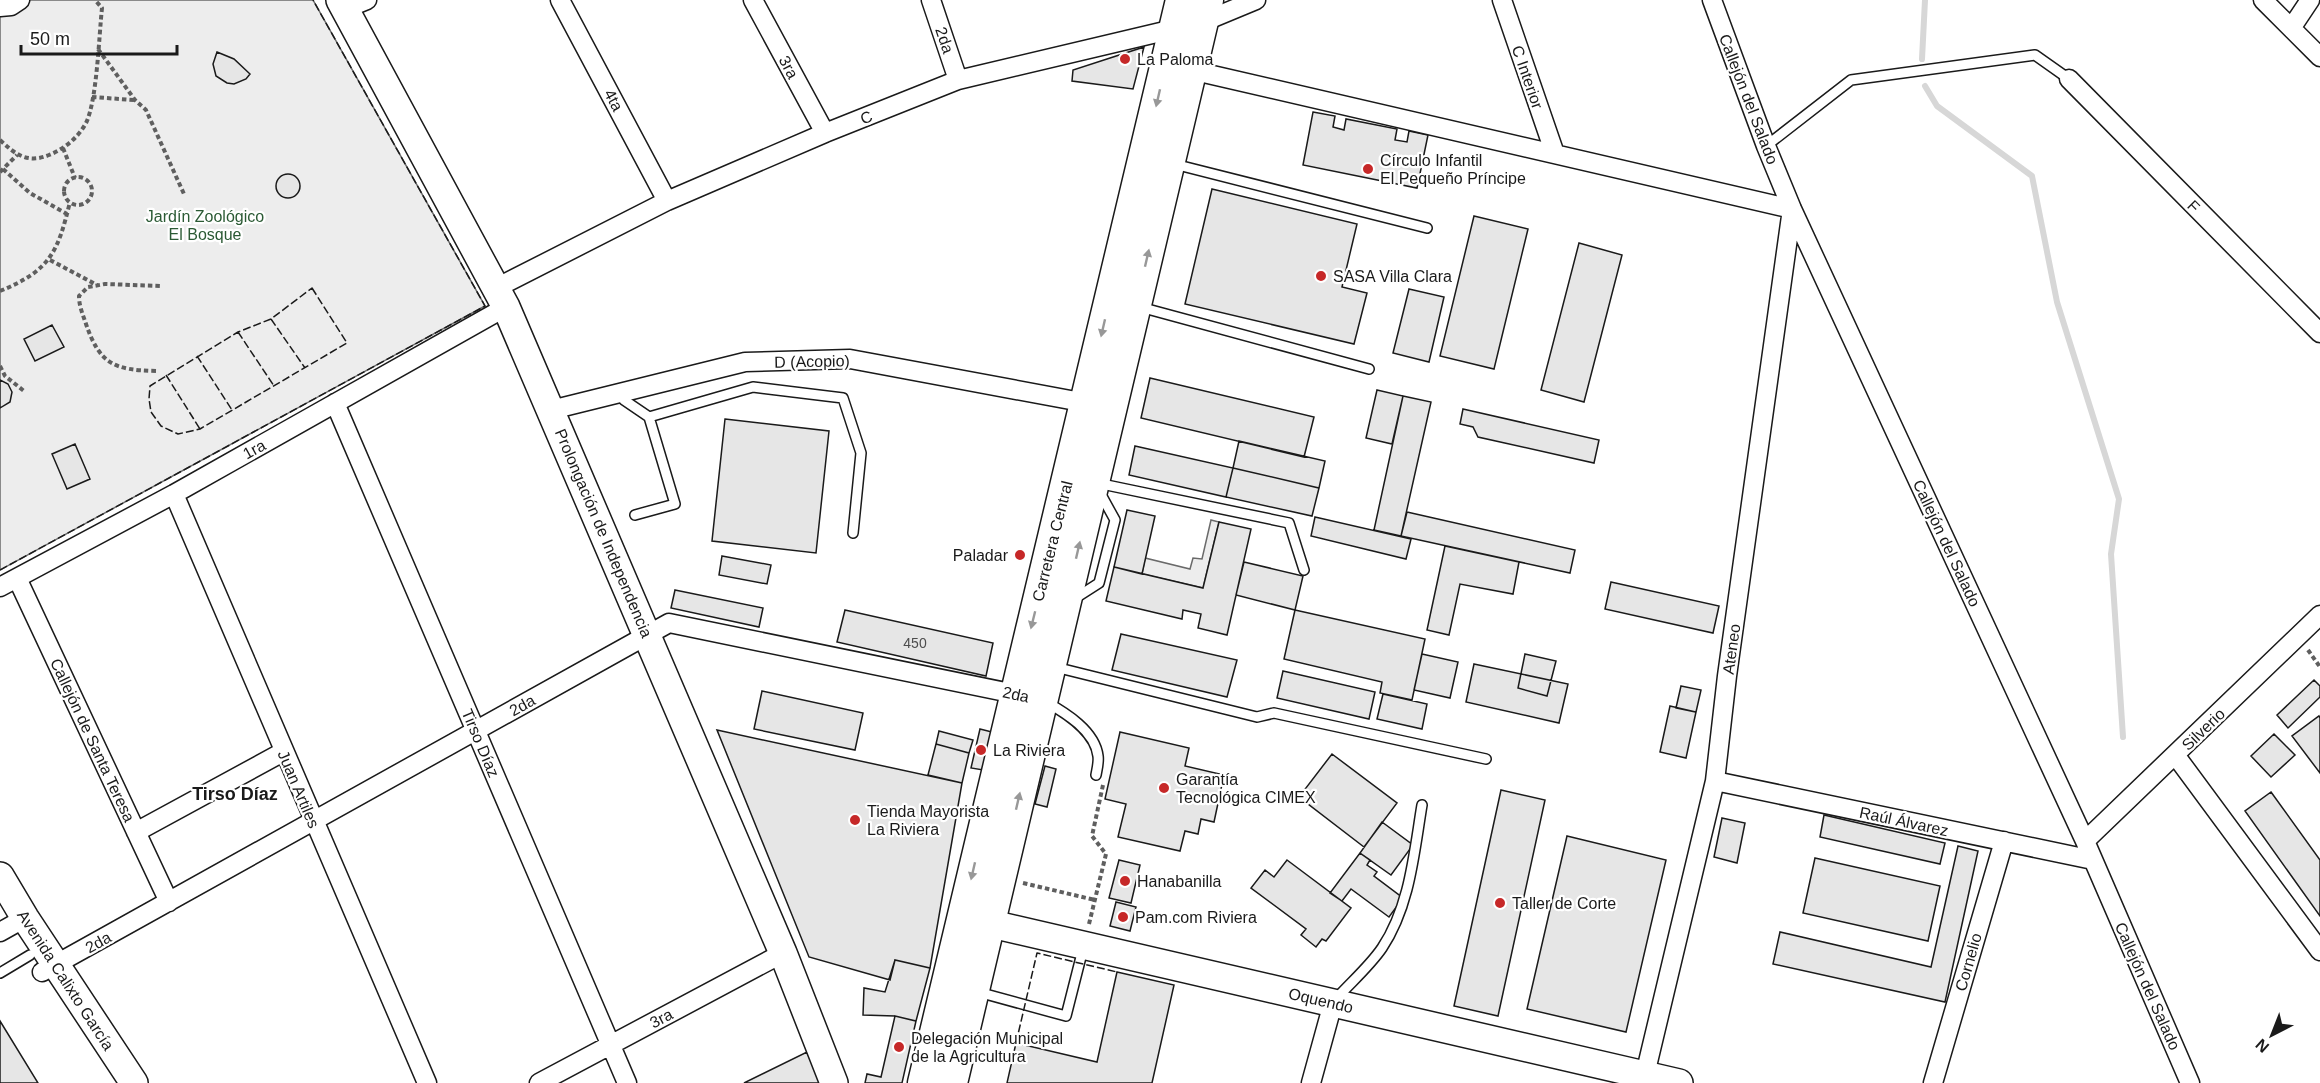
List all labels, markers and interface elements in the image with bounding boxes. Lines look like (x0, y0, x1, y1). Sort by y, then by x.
scale bar (21, 18, 177, 56)
street label: 2da (932, 25, 957, 56)
text: 50 m (30, 29, 70, 49)
street label: Callejón del Salado (1716, 32, 1781, 167)
street label: C Interior (1509, 43, 1546, 112)
place label: La Paloma (1137, 51, 1214, 68)
marker: La Paloma (1118, 52, 1132, 66)
street label: 3ra (776, 53, 802, 82)
street label: 4ta (601, 86, 626, 114)
one-way arrow (1152, 89, 1162, 107)
street label: C (858, 107, 875, 128)
place label: Círculo Infantil El Pequeño Príncipe (1380, 152, 1526, 187)
marker: Círculo Infantil El Pequeño Príncipe (1361, 162, 1375, 176)
street label: F (2184, 197, 2203, 216)
park label: Jardín Zoológico El Bosque (146, 208, 264, 243)
one-way arrow (1142, 249, 1152, 267)
place label: SASA Villa Clara (1333, 268, 1452, 285)
marker: SASA Villa Clara (1314, 269, 1328, 283)
one-way arrow (1097, 319, 1107, 338)
street label: D (Acopio) (774, 352, 850, 371)
street label: Prolongación de Independencia (552, 426, 655, 640)
street label: 1ra (240, 436, 269, 462)
street label: Callejón del Salado (1910, 477, 1983, 609)
street label: Carretera Central (1029, 479, 1076, 603)
one-way arrow (1073, 541, 1083, 559)
place label: Paladar (953, 547, 1009, 564)
marker: Paladar (1013, 548, 1027, 562)
one-way arrow (1027, 611, 1037, 629)
street label: Ateneo (1720, 623, 1743, 675)
house number: 450 (903, 635, 927, 651)
street label: Callejón de Santa Teresa (47, 656, 138, 825)
street label: 2da (1001, 683, 1031, 706)
street label: 2da (506, 691, 538, 719)
street label: Silverio (2179, 705, 2228, 754)
street label: Tirso Díaz (459, 707, 502, 780)
place label: La Riviera (993, 742, 1065, 759)
marker: La Riviera (974, 743, 988, 757)
street label: Juan Artiles (275, 748, 323, 831)
place label: Garantía Tecnológica CIMEX (1176, 771, 1316, 806)
marker: Garantía Tecnológica CIMEX (1157, 781, 1171, 795)
district label: Tirso Díaz (192, 784, 278, 804)
one-way arrow (1014, 792, 1024, 810)
place label: Tienda Mayorista La Riviera (867, 803, 989, 838)
street label: Raúl Álvarez (1858, 803, 1950, 839)
marker: Tienda Mayorista La Riviera (848, 813, 862, 827)
one-way arrow (968, 862, 978, 880)
place label: Hanabanilla (1137, 873, 1222, 890)
marker: Hanabanilla (1118, 874, 1132, 888)
place label: Taller de Corte (1512, 895, 1616, 912)
marker: Taller de Corte (1493, 896, 1507, 910)
street label: Avenida Calixto García (14, 907, 117, 1053)
place label: Pam.com Riviera (1135, 909, 1257, 926)
marker: Pam.com Riviera (1116, 910, 1130, 924)
street label: Callejón del Salado (2112, 920, 2183, 1053)
street label: 2da (82, 928, 114, 956)
street label: Cornelio (1952, 931, 1985, 993)
street label: Oquendo (1287, 985, 1355, 1016)
street label: 3ra (647, 1005, 676, 1031)
north arrow (2242, 1005, 2302, 1065)
place label: Delegación Municipal de la Agricultura (911, 1030, 1063, 1065)
text: N (2252, 1036, 2272, 1056)
marker: Delegación Municipal de la Agricultura (892, 1040, 906, 1054)

